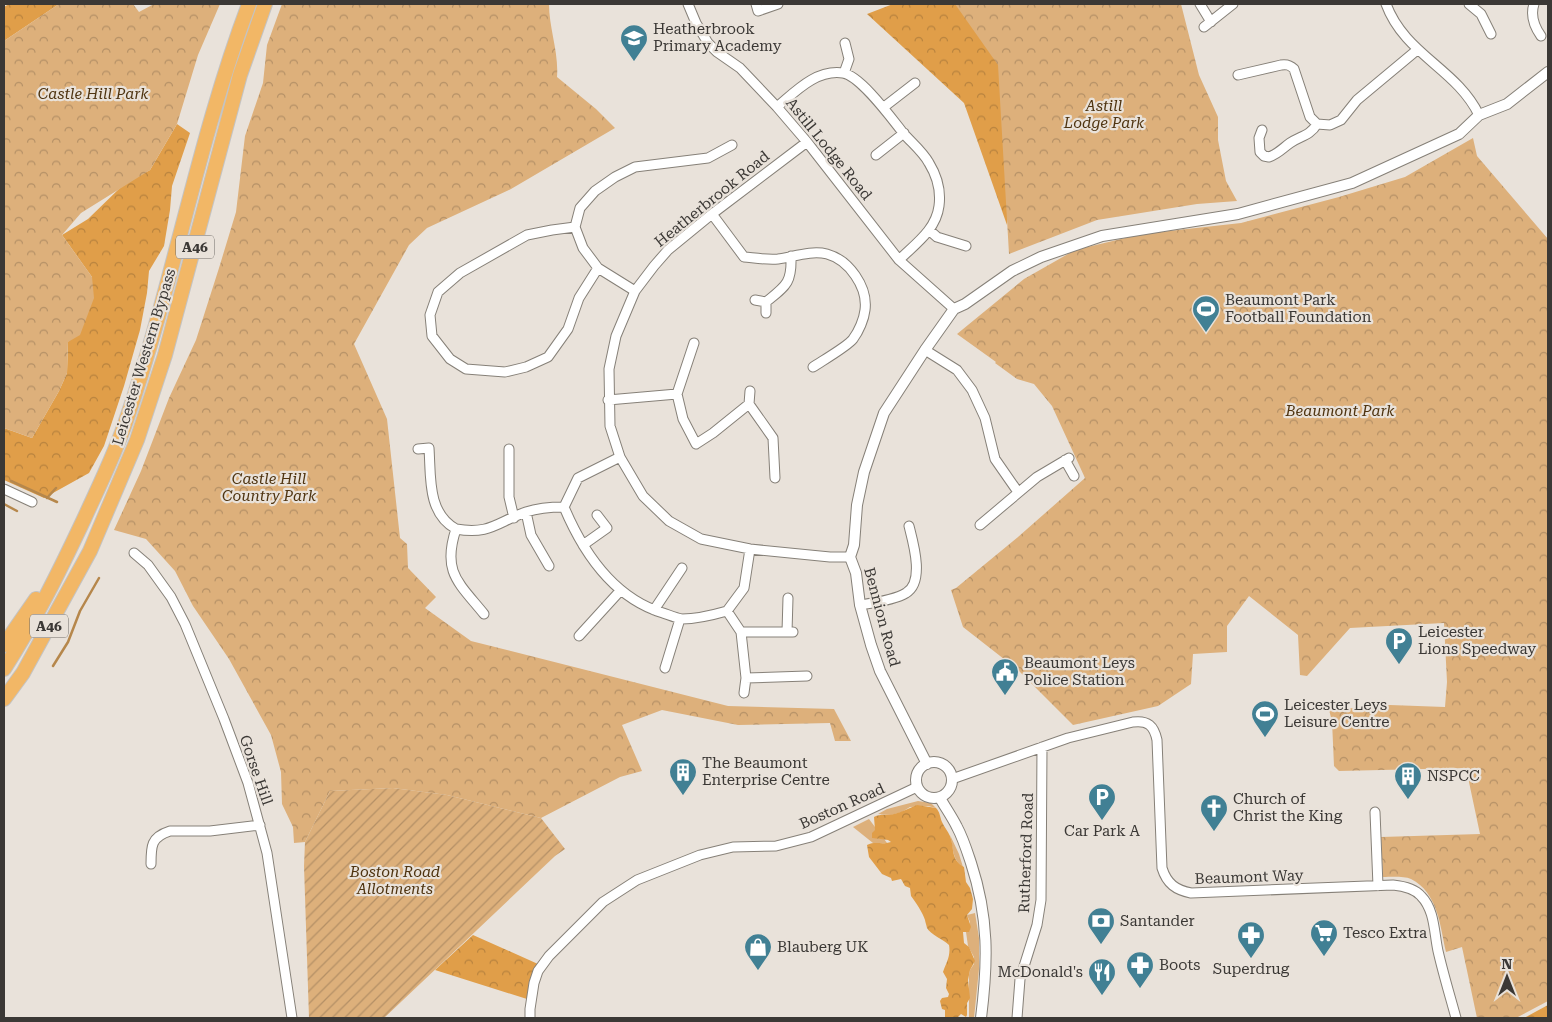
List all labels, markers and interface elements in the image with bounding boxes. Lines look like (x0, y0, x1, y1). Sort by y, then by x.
place label: Heatherbrook Primary Academy (653, 20, 782, 55)
school or university icon: Heatherbrook Primary Academy (619, 23, 649, 62)
park label: Castle Hill Park (38, 85, 149, 103)
street label: Astill Lodge Road (782, 94, 876, 204)
park label: Astill Lodge Park (1063, 97, 1145, 132)
street label: Heatherbrook Road (651, 147, 773, 251)
road number: A46 (176, 236, 214, 258)
street label: Leicester Western Bypass (108, 266, 180, 448)
place label: Beaumont Park Football Foundation (1225, 291, 1372, 326)
sports icon: Beaumont Park Football Foundation (1191, 294, 1221, 333)
park label: Beaumont Park (1285, 402, 1395, 420)
park label: Castle Hill Country Park (222, 470, 317, 505)
street label: Bennion Road (860, 565, 904, 669)
road number: A46 (30, 614, 68, 638)
place label: Leicester Lions Speedway (1418, 623, 1536, 658)
parking icon: Leicester Lions Speedway (1384, 626, 1414, 665)
place label: Beaumont Leys Police Station (1024, 654, 1135, 689)
public building icon: Beaumont Leys Police Station (990, 657, 1020, 696)
place label: Leicester Leys Leisure Centre (1284, 696, 1390, 731)
sports icon: Leicester Leys Leisure Centre (1250, 699, 1280, 738)
street label: Gorse Hill (236, 733, 277, 808)
place label: The Beaumont Enterprise Centre (702, 754, 830, 789)
building icon: The Beaumont Enterprise Centre (668, 757, 698, 796)
building icon: NSPCC (1393, 761, 1423, 800)
place label: NSPCC (1427, 767, 1480, 785)
street label: Boston Road (797, 779, 888, 833)
parking icon: Car Park A (1087, 782, 1117, 821)
place label: Church of Christ the King (1233, 790, 1343, 825)
street label: Rutherford Road (1015, 792, 1037, 914)
church icon: Church of Christ the King (1199, 793, 1229, 832)
place label: Car Park A (1064, 822, 1141, 840)
park label: Boston Road Allotments (349, 863, 440, 898)
street label: Beaumont Way (1194, 866, 1304, 888)
bank icon: Santander (1086, 906, 1116, 945)
place label: Santander (1120, 912, 1195, 930)
supermarket icon: Tesco Extra (1309, 918, 1339, 957)
pharmacy icon: Superdrug (1236, 920, 1266, 959)
place label: Tesco Extra (1343, 924, 1427, 942)
shop icon: Blauberg UK (743, 932, 773, 971)
place label: Blauberg UK (777, 938, 868, 956)
pharmacy icon: Boots (1125, 950, 1155, 989)
north arrow (1482, 952, 1532, 1002)
place label: Boots (1159, 956, 1200, 974)
text: N (1502, 956, 1513, 972)
restaurant icon: McDonald's (1087, 957, 1117, 996)
place label: Superdrug (1213, 960, 1290, 978)
place label: McDonald's (998, 963, 1083, 981)

